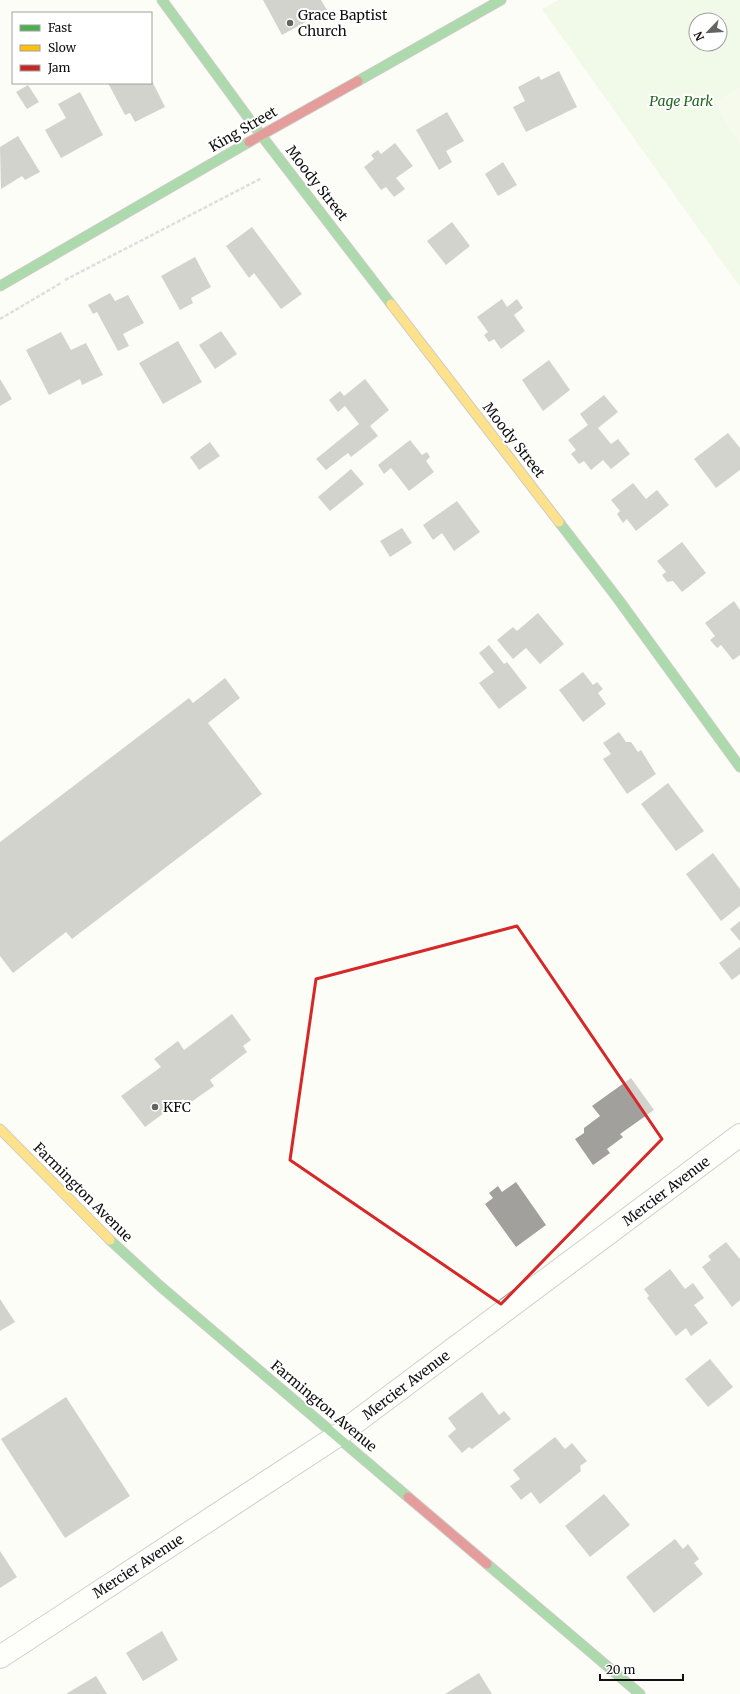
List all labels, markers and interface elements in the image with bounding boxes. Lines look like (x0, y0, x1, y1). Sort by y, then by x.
place label: Grace Baptist Church (298, 6, 388, 40)
legend (12, 12, 152, 84)
north arrow (688, 12, 728, 52)
marker: Grace Baptist Church (285, 18, 295, 28)
text: Fast (48, 20, 72, 35)
text: N (691, 29, 707, 43)
text: Slow (48, 40, 77, 55)
text: Jam (47, 60, 71, 75)
park label: Page Park (649, 92, 713, 110)
street label: King Street (206, 102, 281, 156)
street label: Moody Street (282, 142, 352, 225)
street label: Moody Street (479, 399, 549, 482)
place label: KFC (163, 1098, 191, 1116)
marker: KFC (150, 1102, 160, 1112)
street label: Farmington Avenue (30, 1139, 136, 1245)
street label: Mercier Avenue (619, 1152, 713, 1230)
street label: Mercier Avenue (359, 1346, 453, 1424)
street label: Farmington Avenue (267, 1356, 381, 1456)
street label: Mercier Avenue (89, 1530, 187, 1602)
scale bar (600, 1656, 683, 1682)
text: 20 m (606, 1662, 635, 1677)

